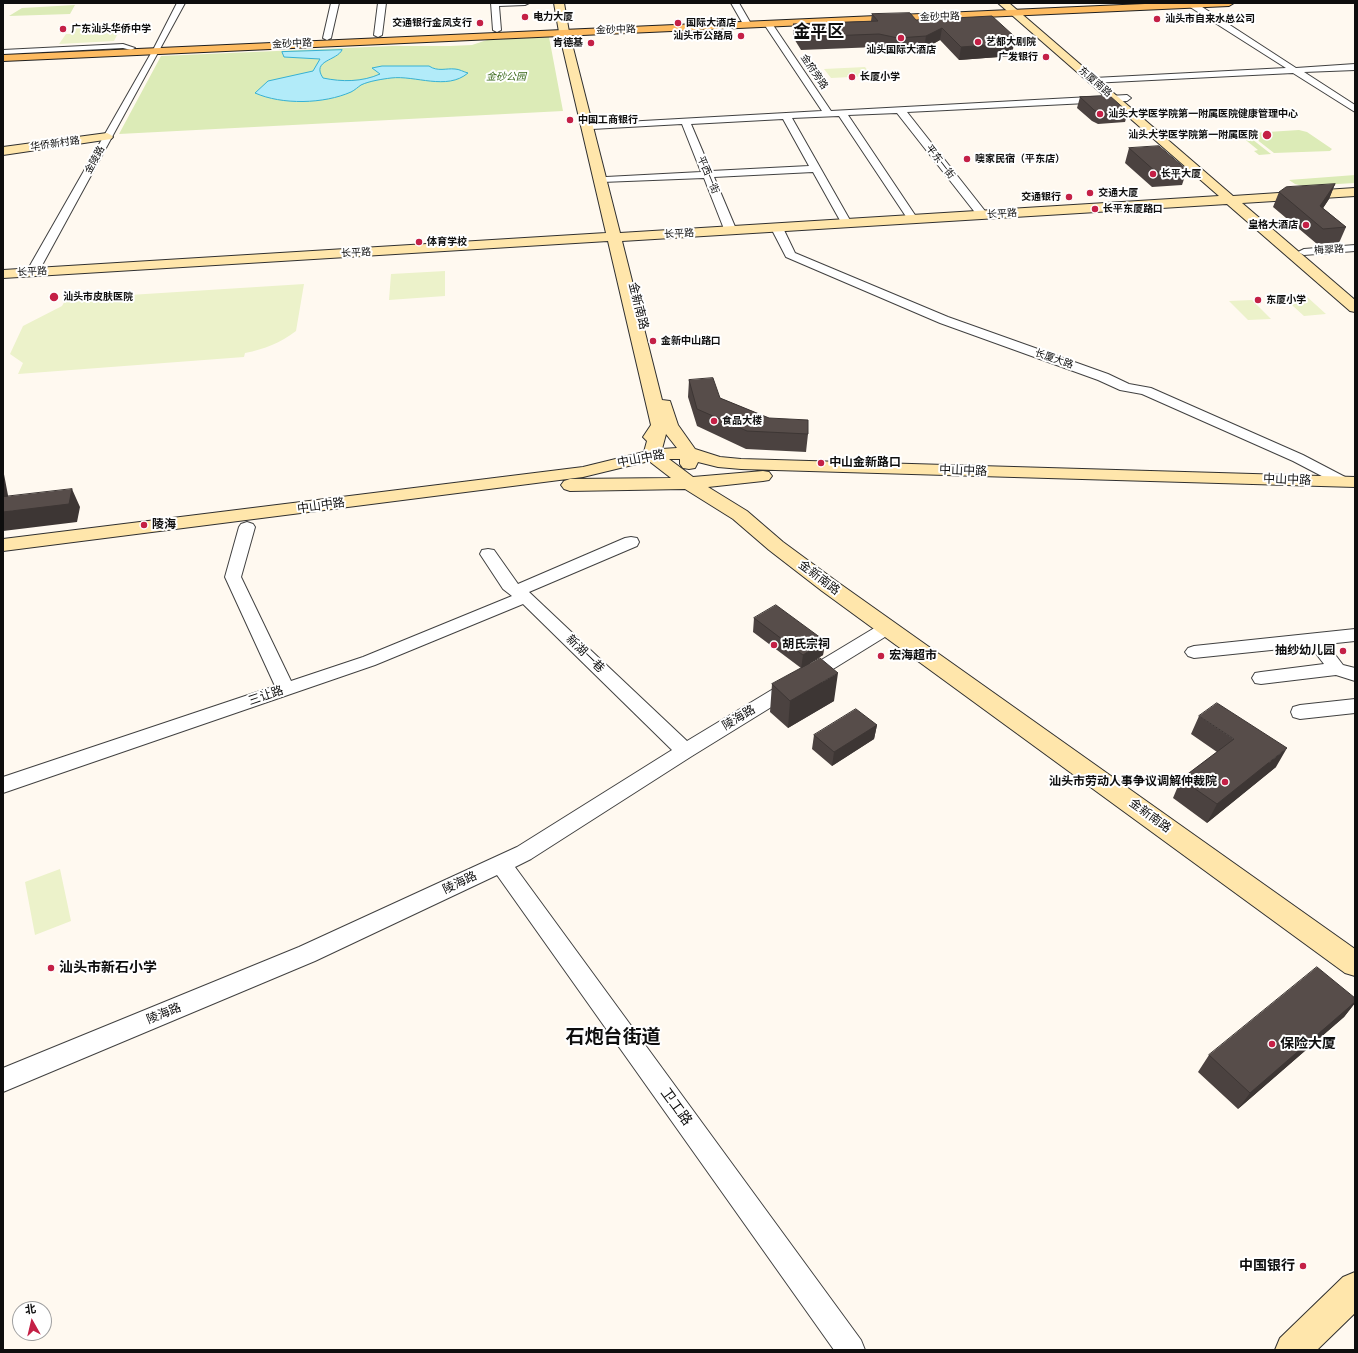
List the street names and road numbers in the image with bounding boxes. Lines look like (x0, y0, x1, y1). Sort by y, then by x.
street label: 金砂中路 (920, 10, 960, 24)
street label: 金砂中路 (596, 23, 636, 37)
street label: 金砂中路 (272, 37, 312, 51)
street label: 金府旁路 (798, 52, 830, 92)
street label: 东厦南路 (1076, 64, 1114, 100)
street label: 华侨新村路 (29, 135, 81, 153)
street label: 平东一街 (923, 143, 957, 181)
street label: 金陵路 (82, 144, 108, 176)
street label: 平西一街 (695, 154, 721, 196)
street label: 长平路 (987, 207, 1017, 221)
street label: 长平路 (664, 227, 694, 241)
street label: 梅翠路 (1314, 243, 1344, 257)
street label: 长平路 (341, 246, 371, 260)
street label: 长平路 (17, 265, 47, 279)
street label: 金新南路 (625, 281, 651, 331)
street label: 长厦大路 (1033, 347, 1075, 371)
street label: 中山中路 (616, 447, 666, 471)
street label: 中山中路 (939, 463, 987, 479)
street label: 中山中路 (1263, 472, 1311, 488)
street label: 中山中路 (296, 496, 346, 516)
street label: 金新南路 (795, 558, 843, 598)
street label: 新湖一巷 (563, 632, 607, 676)
street label: 三让路 (247, 683, 285, 709)
street label: 陵海路 (720, 703, 758, 733)
street label: 金新南路 (1126, 796, 1174, 836)
street label: 陵海路 (441, 869, 479, 897)
street label: 陵海路 (145, 1001, 183, 1027)
street label: 卫工路 (657, 1085, 695, 1129)

